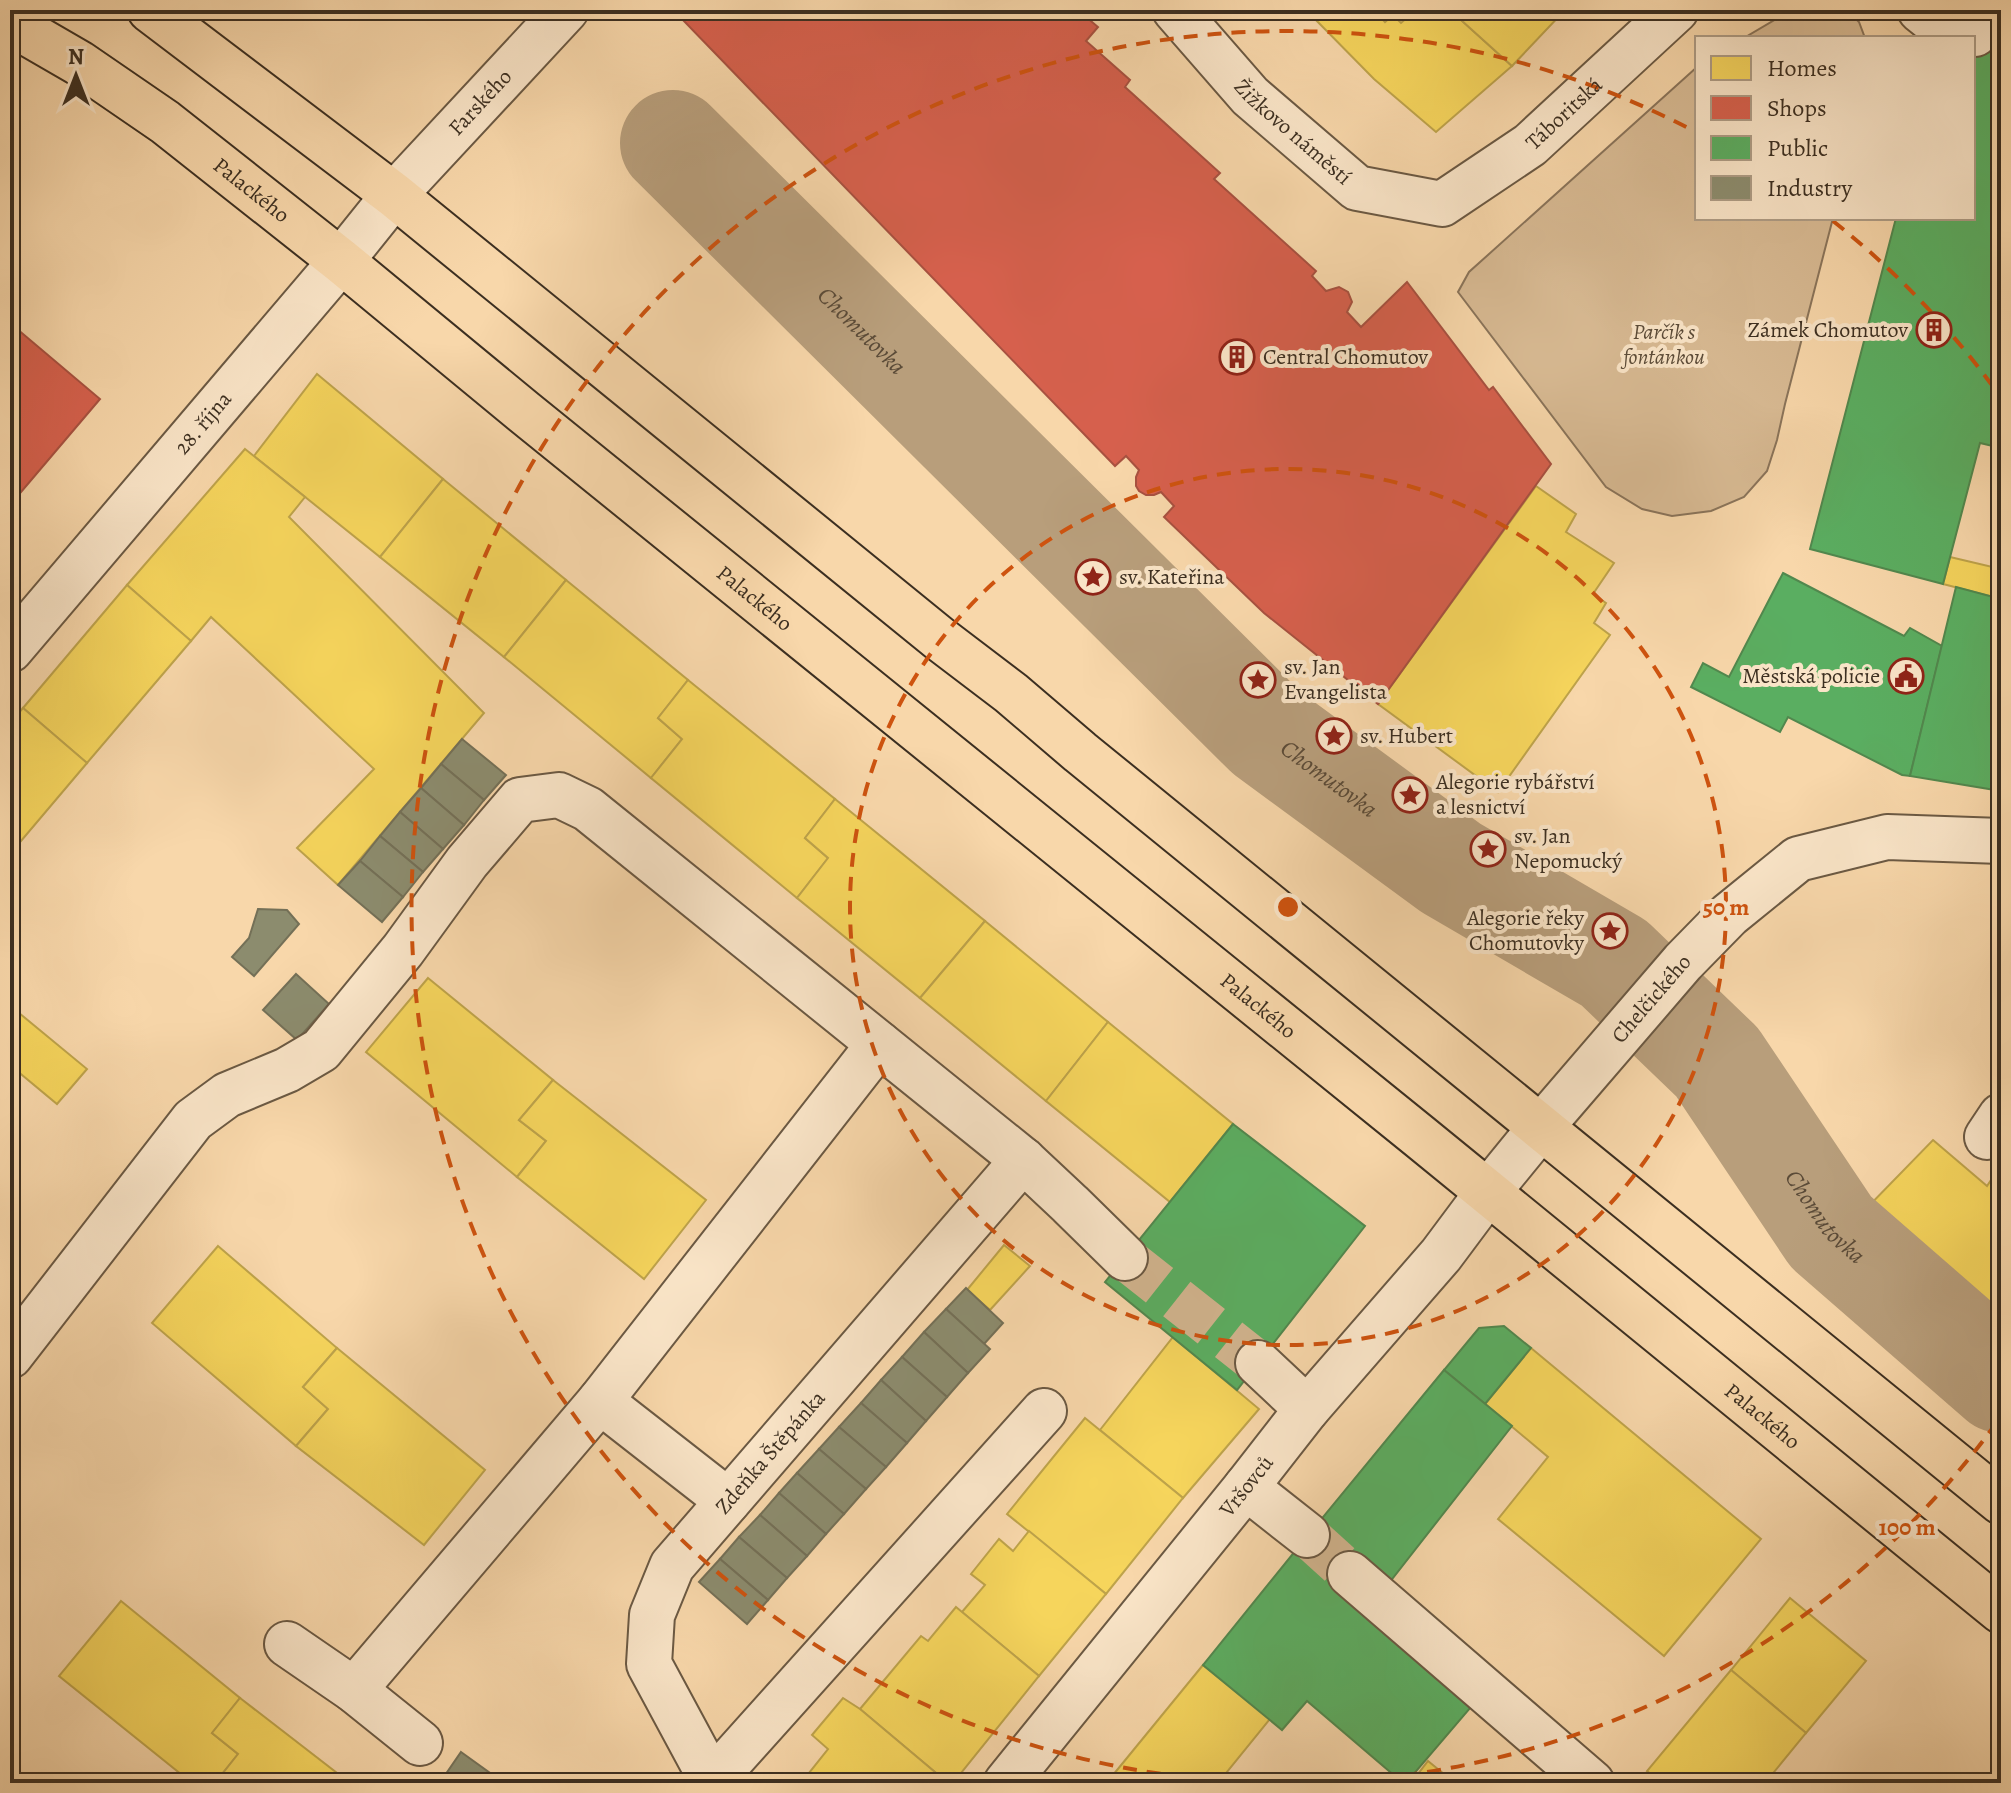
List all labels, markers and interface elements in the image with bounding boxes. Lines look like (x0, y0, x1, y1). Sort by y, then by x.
north arrow (36, 36, 116, 116)
legend (1695, 36, 1975, 220)
text: N (68, 42, 84, 72)
text: Homes (1767, 52, 1837, 84)
street label: Farského (442, 62, 519, 142)
street label: Táboritská (1519, 70, 1610, 157)
street label: Žižkovo náměstí (1227, 73, 1358, 192)
text: Shops (1767, 92, 1827, 124)
text: Public (1767, 132, 1828, 164)
street label: Palackého (207, 150, 296, 230)
text: Industry (1767, 172, 1853, 204)
water label: Chomutovka (810, 279, 913, 382)
building icon: Zámek Chomutov (1915, 311, 1953, 349)
place label: Zámek Chomutov (1747, 315, 1908, 345)
park label: Parčík s fontánkou (1620, 317, 1705, 372)
building icon: Central Chomutov (1218, 338, 1256, 376)
place label: Central Chomutov (1263, 342, 1428, 372)
street label: 28. října (168, 384, 239, 461)
street label: Palackého (710, 558, 799, 638)
place icon: sv. Kateřina (1074, 558, 1112, 596)
place label: sv. Kateřina (1119, 562, 1225, 592)
place label: sv. Jan Evangelista (1284, 652, 1388, 707)
public building icon: Městská policie (1887, 657, 1925, 695)
place icon: sv. Jan Evangelista (1239, 661, 1277, 699)
place label: Městská policie (1742, 661, 1880, 691)
place icon: sv. Hubert (1315, 717, 1353, 755)
place label: sv. Hubert (1360, 721, 1453, 751)
water label: Chomutovka (1274, 732, 1384, 825)
place label: Alegorie rybářství a lesnictví (1435, 767, 1595, 822)
place icon: Alegorie rybářství a lesnictví (1391, 776, 1429, 814)
place label: sv. Jan Nepomucký (1514, 821, 1622, 876)
place icon: sv. Jan Nepomucký (1469, 830, 1507, 868)
text: 50 m (1703, 891, 1749, 923)
centre of rings (1274, 893, 1302, 921)
place label: Alegorie řeky Chomutovky (1466, 903, 1584, 958)
place icon: Alegorie řeky Chomutovky (1591, 912, 1629, 950)
street label: Chelčického (1605, 947, 1698, 1050)
street label: Palackého (1214, 966, 1303, 1046)
water label: Chomutovka (1778, 1163, 1872, 1271)
street label: Palackého (1718, 1376, 1807, 1456)
street label: Zdeňka Štěpánka (708, 1383, 833, 1521)
street label: Vršovců (1212, 1449, 1280, 1524)
text: 100 m (1878, 1511, 1936, 1543)

